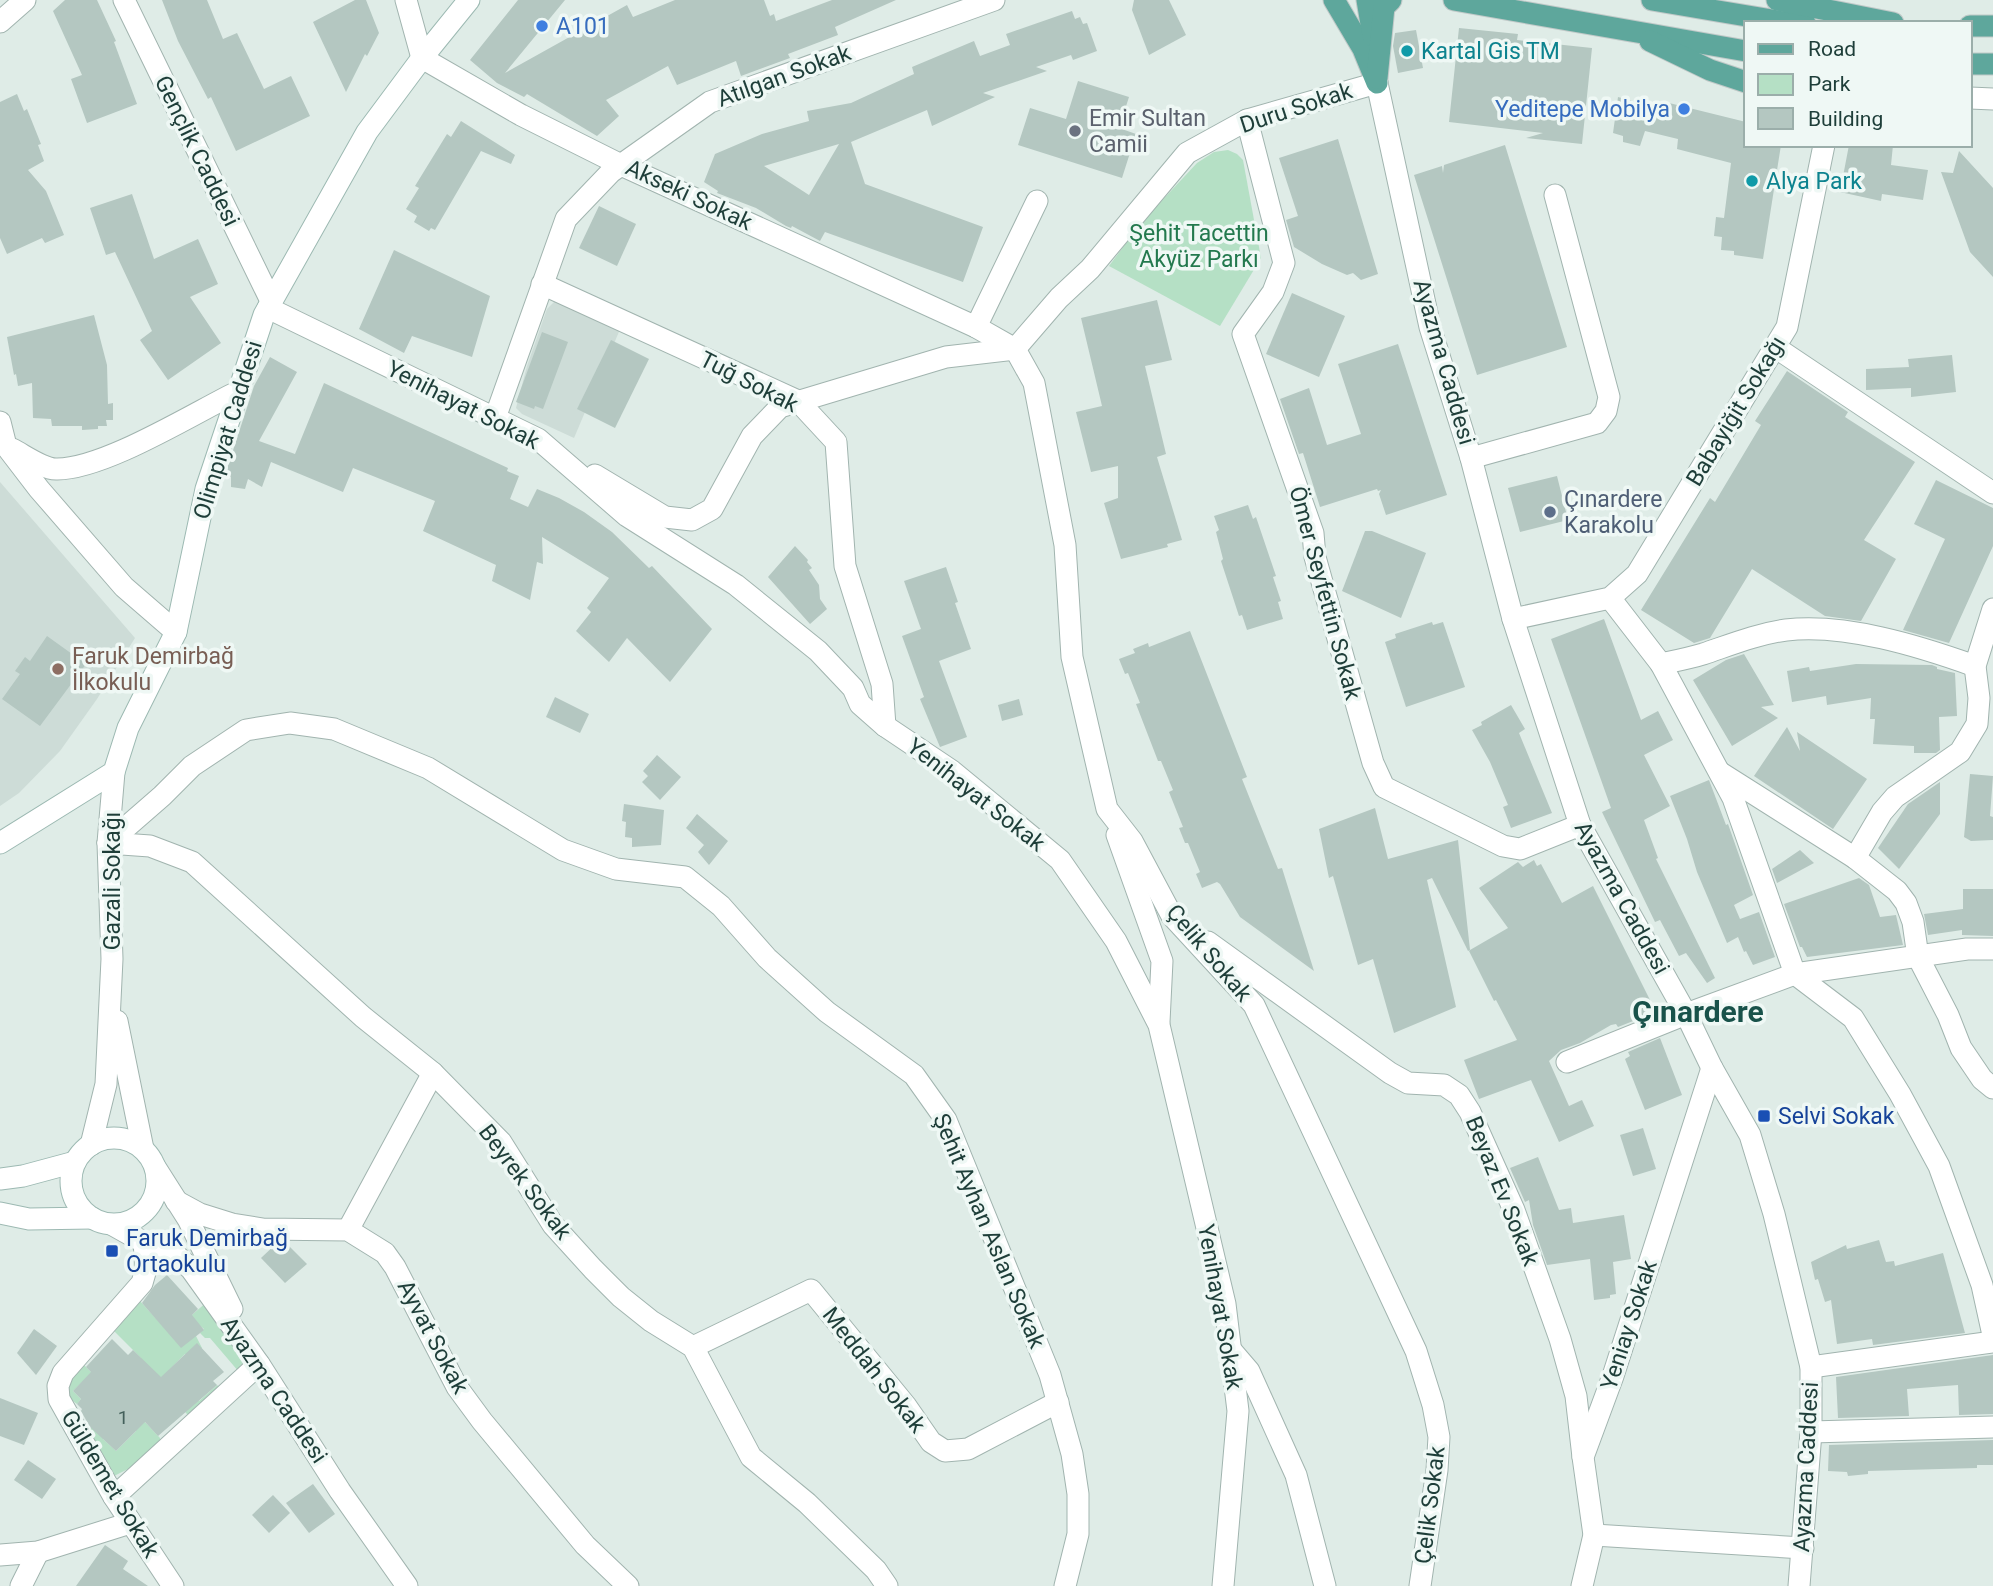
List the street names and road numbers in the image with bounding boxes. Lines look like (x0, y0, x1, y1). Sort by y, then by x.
street label: Atılgan Sokak (714, 39, 855, 113)
street label: Gençlik Caddesi (149, 71, 245, 231)
street label: Duru Sokak (1236, 77, 1356, 139)
street label: Akseki Sokak (622, 154, 757, 236)
street label: Ayazma Caddesi (1408, 276, 1480, 448)
street label: Babayiğit Sokağı (1681, 331, 1791, 491)
street label: Olimpiyat Caddesi (188, 337, 268, 523)
street label: Tuğ Sokak (695, 346, 803, 418)
street label: Yenihayat Sokak (382, 355, 544, 455)
street label: Ömer Seyfettin Sokak (1283, 483, 1368, 703)
street label: Yenihayat Sokak (902, 733, 1051, 857)
street label: Gazali Sokağı (99, 812, 126, 950)
street label: Ayazma Caddesi (1569, 817, 1675, 979)
street label: Çelik Sokak (1161, 899, 1258, 1007)
street label: Şehit Ayhan Aslan Sokak (927, 1110, 1051, 1353)
street label: Beyaz Ev Sokak (1460, 1112, 1544, 1270)
street label: Beyrek Sokak (473, 1119, 577, 1245)
street label: Yenihayat Sokak (1192, 1222, 1248, 1392)
street label: Yeniay Sokak (1595, 1256, 1663, 1393)
street label: Ayvat Sokak (392, 1276, 474, 1399)
street label: Meddah Sokak (817, 1302, 932, 1438)
street label: Ayazma Caddesi (215, 1312, 333, 1468)
street label: Ayazma Caddesi (1788, 1381, 1824, 1553)
street label: Güldemet Sokak (55, 1405, 165, 1563)
street label: Çelik Sokak (1409, 1444, 1451, 1565)

